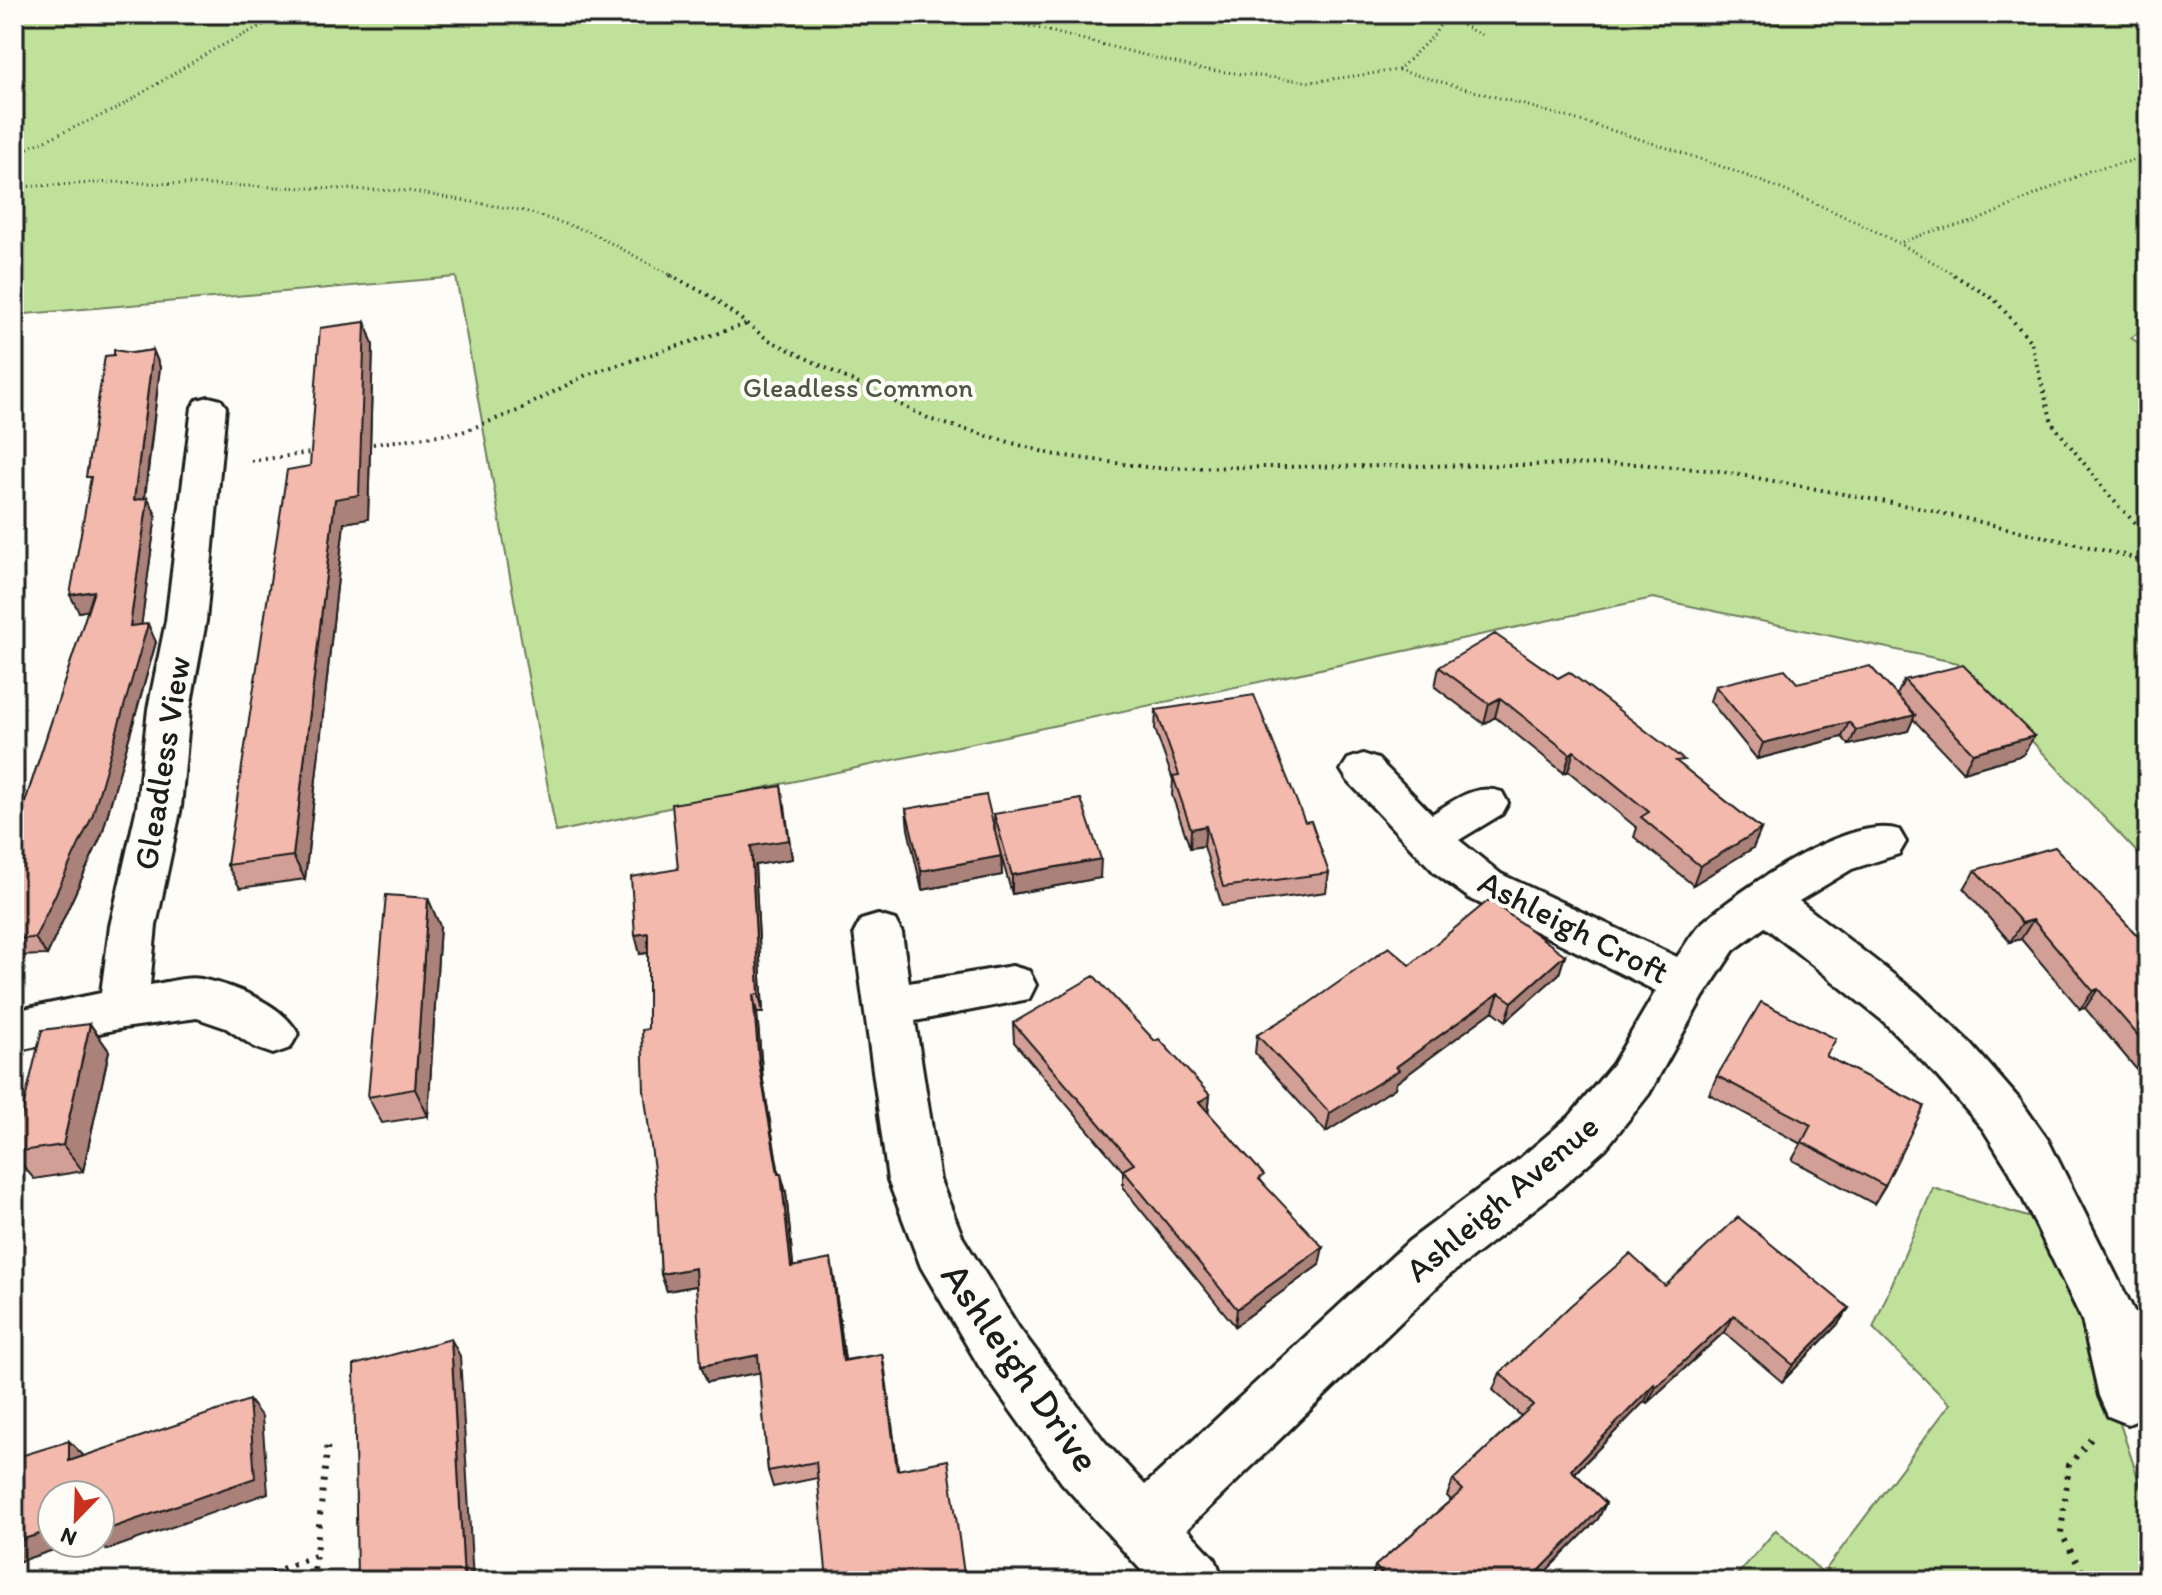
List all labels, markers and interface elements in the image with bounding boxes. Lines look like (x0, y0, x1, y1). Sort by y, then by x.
park label: Gleadless Common (743, 370, 973, 404)
street label: Gleadless View (125, 653, 199, 873)
street label: Ashleigh Croft (1472, 861, 1676, 993)
street label: Ashleigh Avenue (1397, 1105, 1607, 1291)
street label: Ashleigh Drive (931, 1253, 1111, 1481)
north arrow (36, 1479, 116, 1559)
text: N (56, 1522, 80, 1552)

